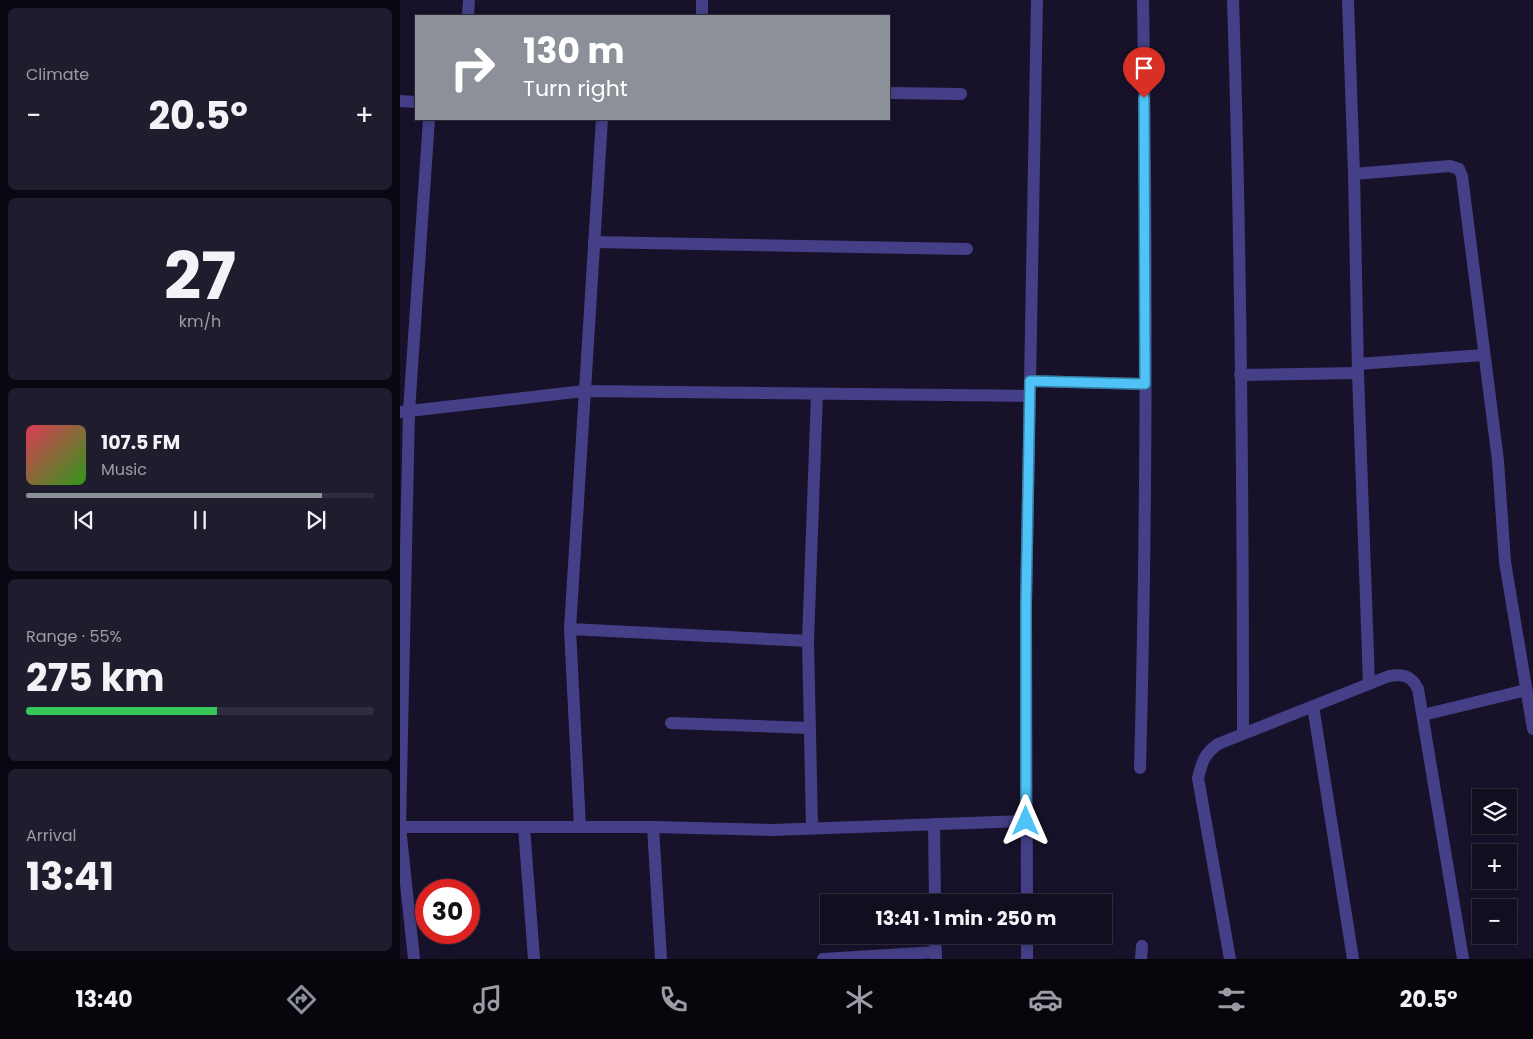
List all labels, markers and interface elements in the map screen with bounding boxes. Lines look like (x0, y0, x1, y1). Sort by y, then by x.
text: 130 m (523, 26, 625, 75)
icon: right (440, 35, 505, 100)
pin (1123, 47, 1165, 98)
icon: arrive (1130, 54, 1158, 82)
text: Climate (26, 63, 89, 86)
text: Turn right (523, 73, 628, 104)
text: 20.5° (148, 89, 248, 142)
text: − (26, 96, 41, 135)
text: + (355, 96, 374, 135)
text: 27 (164, 231, 236, 322)
text: km/h (179, 310, 221, 333)
text: 107.5 FM (101, 429, 180, 456)
text: Music (101, 458, 147, 481)
icon: previous (70, 506, 98, 534)
icon: pause (186, 506, 214, 534)
icon: next (302, 506, 330, 534)
text: Range · 55% (26, 625, 122, 648)
text: 275 km (26, 651, 165, 704)
map controls (1472, 789, 1517, 944)
button: layers (1472, 789, 1517, 834)
position arrow (999, 794, 1051, 846)
text: Arrival (26, 824, 76, 847)
button: + (1472, 844, 1517, 889)
text: 13:41 (26, 850, 114, 903)
speed limit sign: 30 (415, 879, 480, 944)
button: − (1472, 899, 1517, 944)
text: 13:41 · 1 min · 250 m (876, 905, 1056, 932)
icon: directions (284, 982, 319, 1017)
icon: music (470, 982, 505, 1017)
icon: phone (656, 982, 691, 1017)
icon: climate (842, 982, 877, 1017)
icon: car (1028, 982, 1063, 1017)
icon: filters (1214, 982, 1249, 1017)
text: 13:40 (76, 984, 133, 1015)
text: 20.5° (1400, 984, 1457, 1015)

